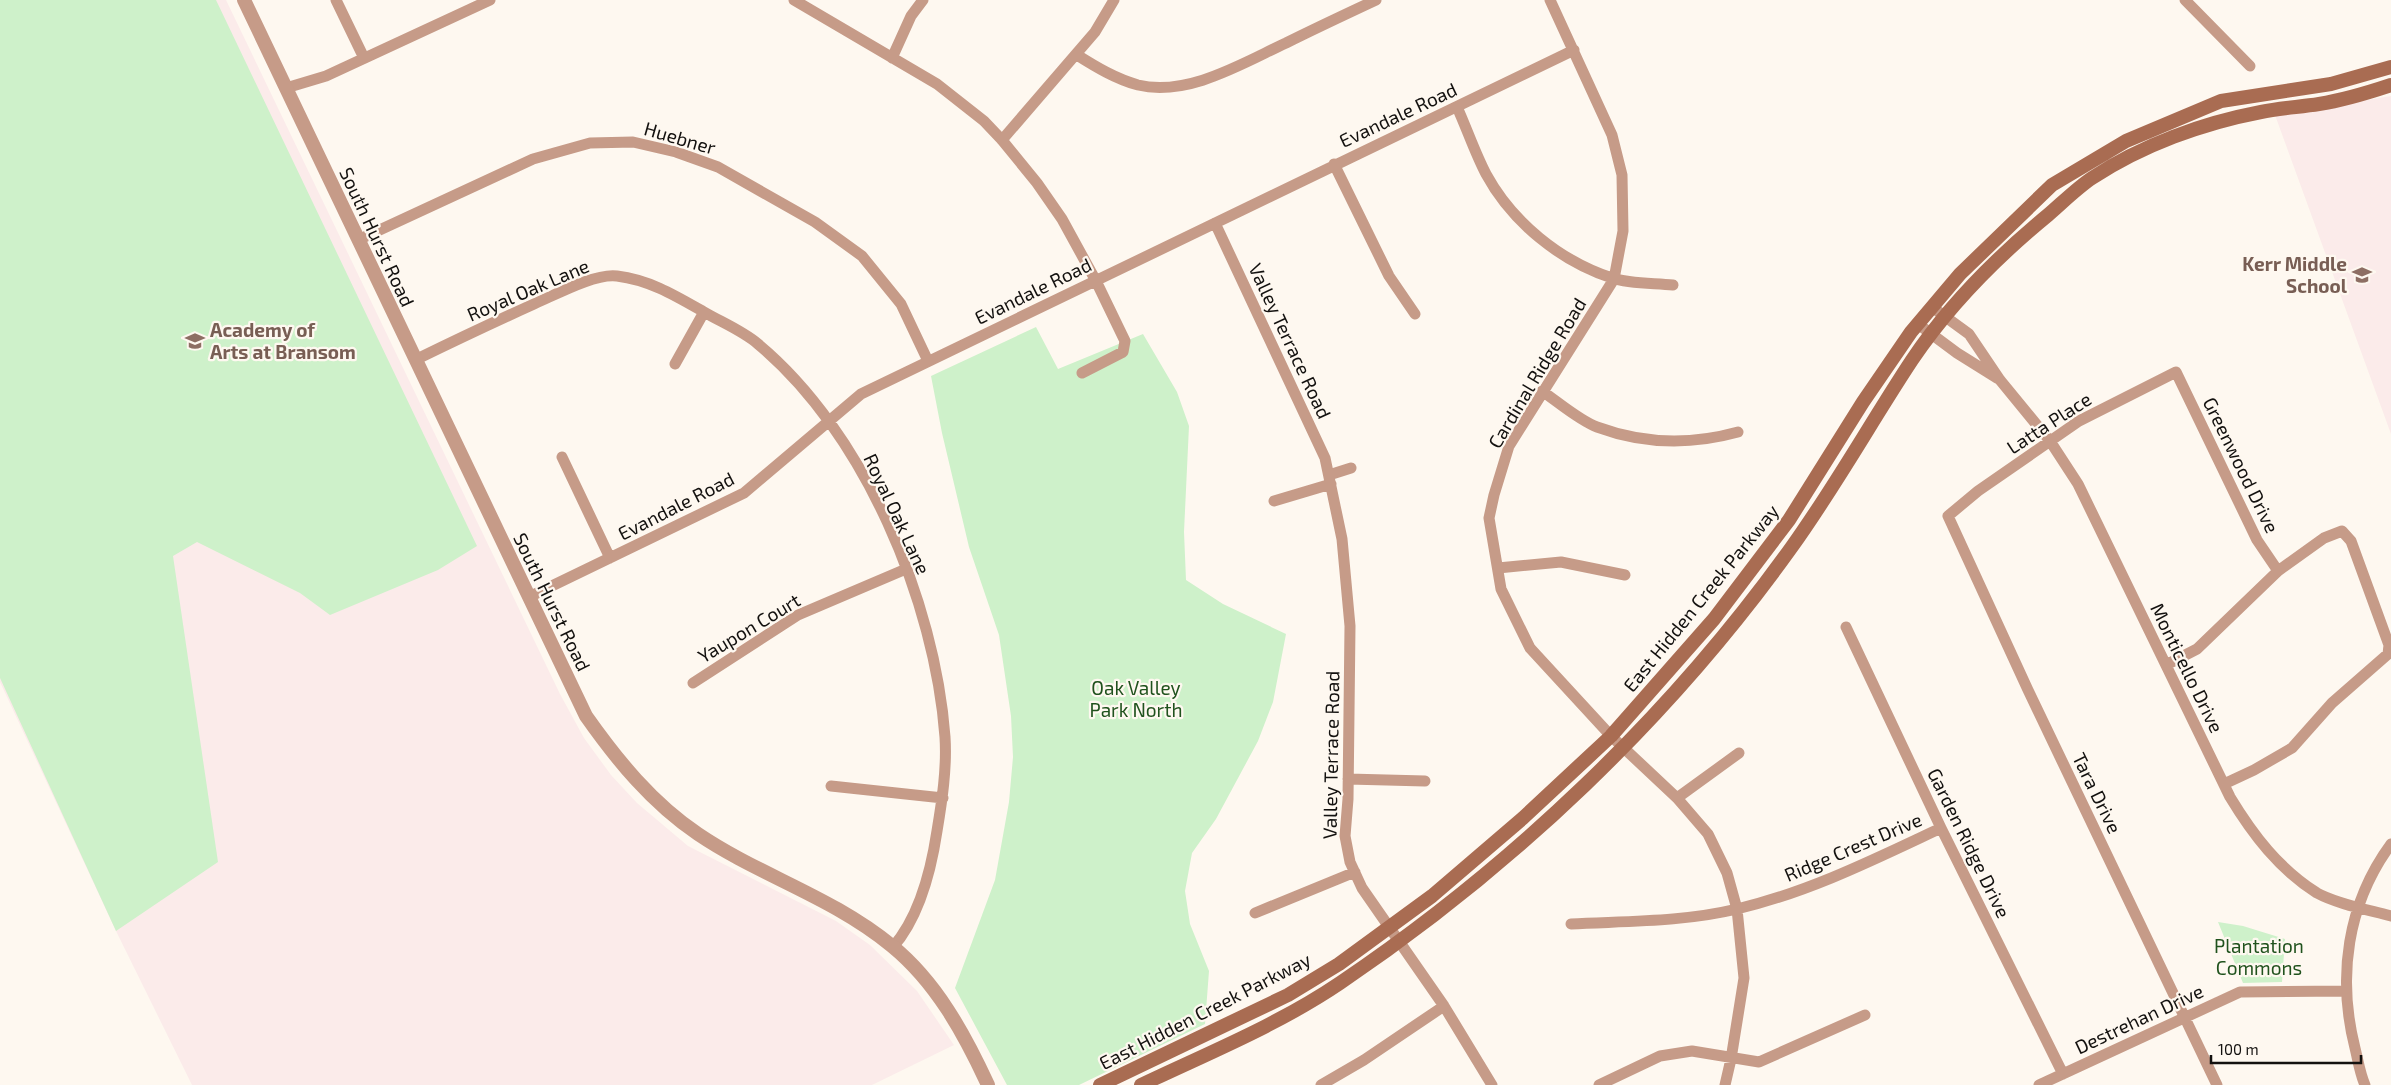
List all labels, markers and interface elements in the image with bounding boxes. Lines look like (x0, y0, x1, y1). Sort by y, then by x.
street label: Evandale Road (1335, 77, 1460, 152)
street label: Huebner (642, 116, 719, 159)
street label: South Hurst Road (335, 164, 420, 310)
street label: Evandale Road (971, 252, 1095, 329)
place label: Kerr Middle School (2242, 252, 2348, 297)
street label: Royal Oak Lane (463, 253, 592, 326)
street label: Valley Terrace Road (1244, 260, 1336, 422)
school or university icon: Kerr Middle School (2351, 264, 2373, 286)
street label: Cardinal Ridge Road (1483, 293, 1591, 452)
place label: Academy of Arts at Bransom (210, 318, 356, 363)
school or university icon: Academy of Arts at Bransom (184, 330, 206, 352)
street label: Latta Place (2002, 387, 2095, 458)
street label: Greenwood Drive (2199, 393, 2284, 536)
street label: Royal Oak Lane (859, 450, 935, 578)
street label: Evandale Road (614, 466, 738, 545)
street label: East Hidden Creek Parkway (1618, 499, 1783, 696)
street label: South Hurst Road (509, 529, 596, 675)
street label: Yaupon Court (693, 588, 804, 667)
street label: Monticello Drive (2146, 599, 2229, 736)
street label: Valley Terrace Road (1318, 671, 1343, 839)
park label: Oak Valley Park North (1090, 676, 1183, 721)
street label: Tara Drive (2068, 749, 2127, 837)
street label: Garden Ridge Drive (1923, 764, 2016, 921)
street label: Ridge Crest Drive (1781, 807, 1925, 886)
park label: Plantation Commons (2214, 934, 2304, 979)
street label: East Hidden Creek Parkway (1095, 947, 1314, 1074)
street label: Destrehan Drive (2071, 979, 2207, 1058)
scale bar (2211, 1032, 2361, 1064)
text: 100 m (2218, 1040, 2259, 1058)

